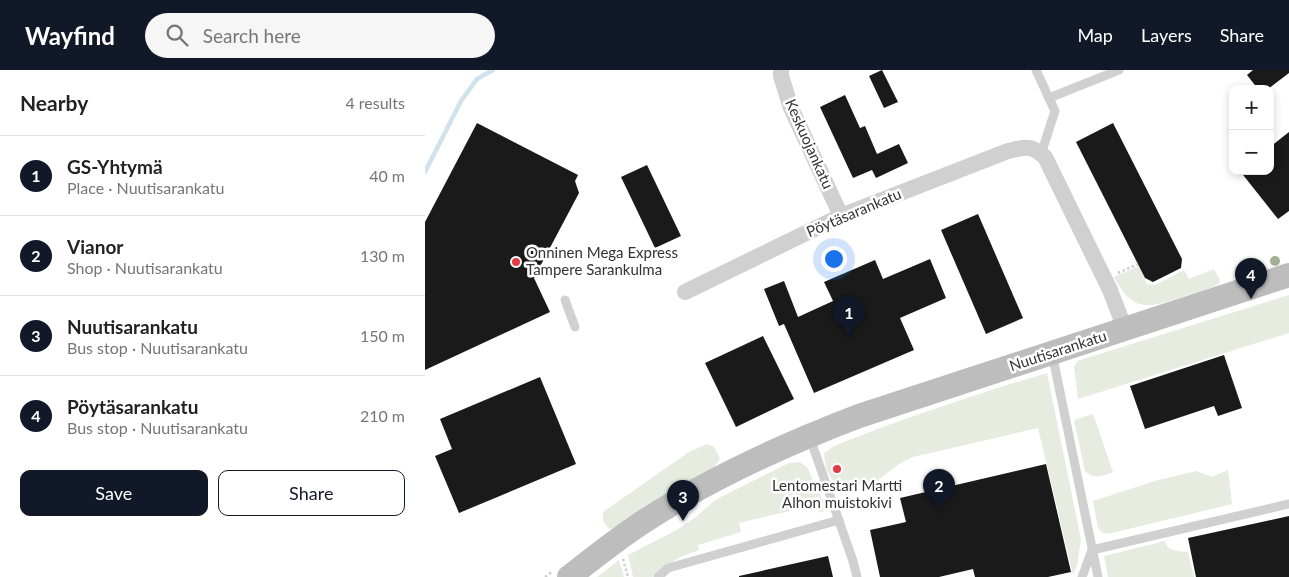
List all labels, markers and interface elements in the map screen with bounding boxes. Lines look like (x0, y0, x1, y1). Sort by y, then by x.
search box (145, 13, 495, 58)
text: Wayfind (25, 21, 115, 50)
icon: search (163, 21, 191, 49)
text: Search here (203, 24, 301, 47)
text: Map (1077, 24, 1113, 46)
text: Layers (1141, 24, 1192, 46)
text: Share (1220, 24, 1264, 46)
map controls (1229, 85, 1274, 175)
button: + (1229, 85, 1274, 130)
text: Nearby (20, 90, 88, 115)
text: 4 results (345, 93, 405, 112)
street label: Keskuojankatu (782, 96, 838, 191)
button: − (1229, 130, 1274, 175)
text: GS-Yhtymä (67, 155, 163, 178)
text: 1 (31, 166, 41, 185)
text: 40 m (369, 166, 405, 185)
text: Place · Nuutisarankatu (67, 178, 224, 197)
street label: Pöytäsarankatu (803, 184, 904, 240)
text: Vianor (67, 235, 123, 258)
place label: Onninen Mega Express Tampere Sarankulma (526, 243, 678, 278)
text: 2 (31, 246, 41, 265)
text: 130 m (360, 246, 405, 265)
your location (821, 246, 847, 272)
marker: Onninen Mega Express Tampere Sarankulma (510, 256, 522, 268)
text: Shop · Nuutisarankatu (67, 258, 223, 277)
pin: 4 (1235, 258, 1267, 299)
pin: 1 (833, 296, 865, 337)
text: Nuutisarankatu (67, 315, 198, 338)
text: 3 (31, 326, 41, 345)
text: 150 m (360, 326, 405, 345)
street label: Nuutisarankatu (1007, 326, 1109, 374)
text: Bus stop · Nuutisarankatu (67, 338, 248, 357)
text: Pöytäsarankatu (67, 395, 198, 418)
text: 4 (31, 406, 41, 425)
text: 210 m (360, 406, 405, 425)
text: Bus stop · Nuutisarankatu (67, 418, 248, 437)
marker: Lentomestari Martti Alhon muistokivi (831, 463, 843, 475)
pin: 2 (923, 469, 955, 510)
button: Save (20, 470, 208, 516)
button: Share (218, 470, 405, 516)
place label: Lentomestari Martti Alhon muistokivi (772, 476, 902, 511)
pin: 3 (667, 480, 699, 521)

